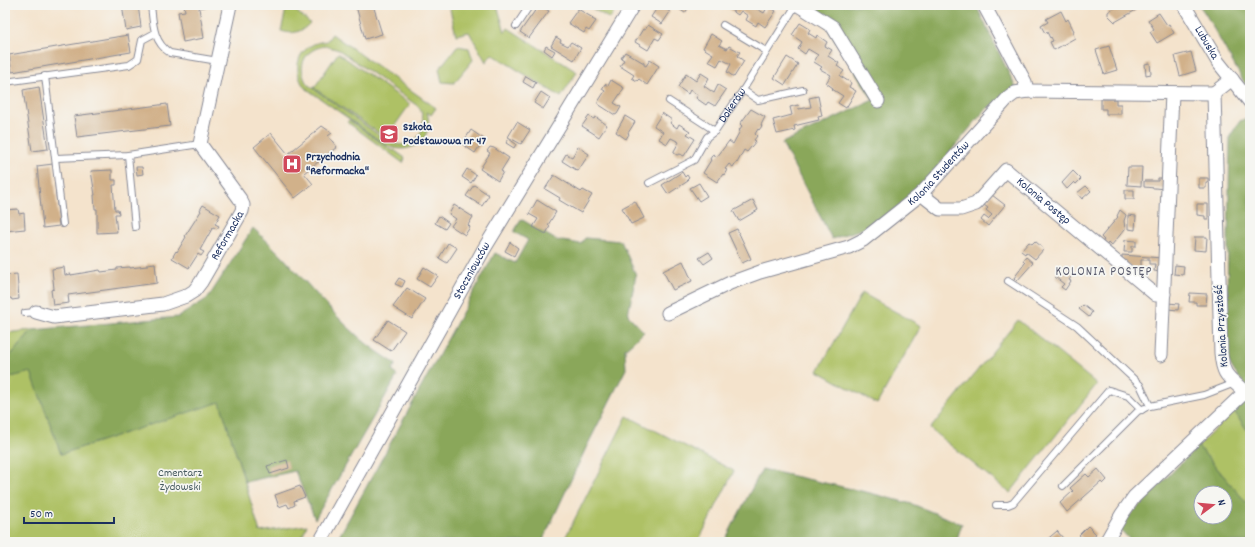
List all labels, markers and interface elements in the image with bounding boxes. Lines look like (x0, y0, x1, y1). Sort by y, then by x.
street label: Lubuska (1190, 23, 1223, 63)
street label: Dokerów (714, 84, 751, 126)
place label: Szkoła Podstawowa nr 47 (403, 119, 486, 150)
school or university icon: Szkoła Podstawowa nr 47 (378, 123, 400, 145)
street label: Kolonia Studentów (904, 137, 974, 210)
place label: Przychodnia "Reformacka" (306, 149, 369, 180)
hospital icon: Przychodnia "Reformacka" (281, 153, 303, 175)
street label: Kolonia Postęp (1012, 173, 1074, 229)
street label: Reformacka (207, 208, 249, 264)
street label: Stoczniowców (449, 239, 495, 302)
district label: KOLONIA POSTĘP (1056, 263, 1152, 282)
street label: Kolonia Przyszłość (1211, 284, 1233, 368)
park label: Cmentarz Żydowski (158, 465, 202, 496)
north arrow (1193, 485, 1233, 525)
text: N (1212, 498, 1229, 508)
scale bar (24, 499, 114, 525)
text: 50 m (30, 506, 53, 523)

